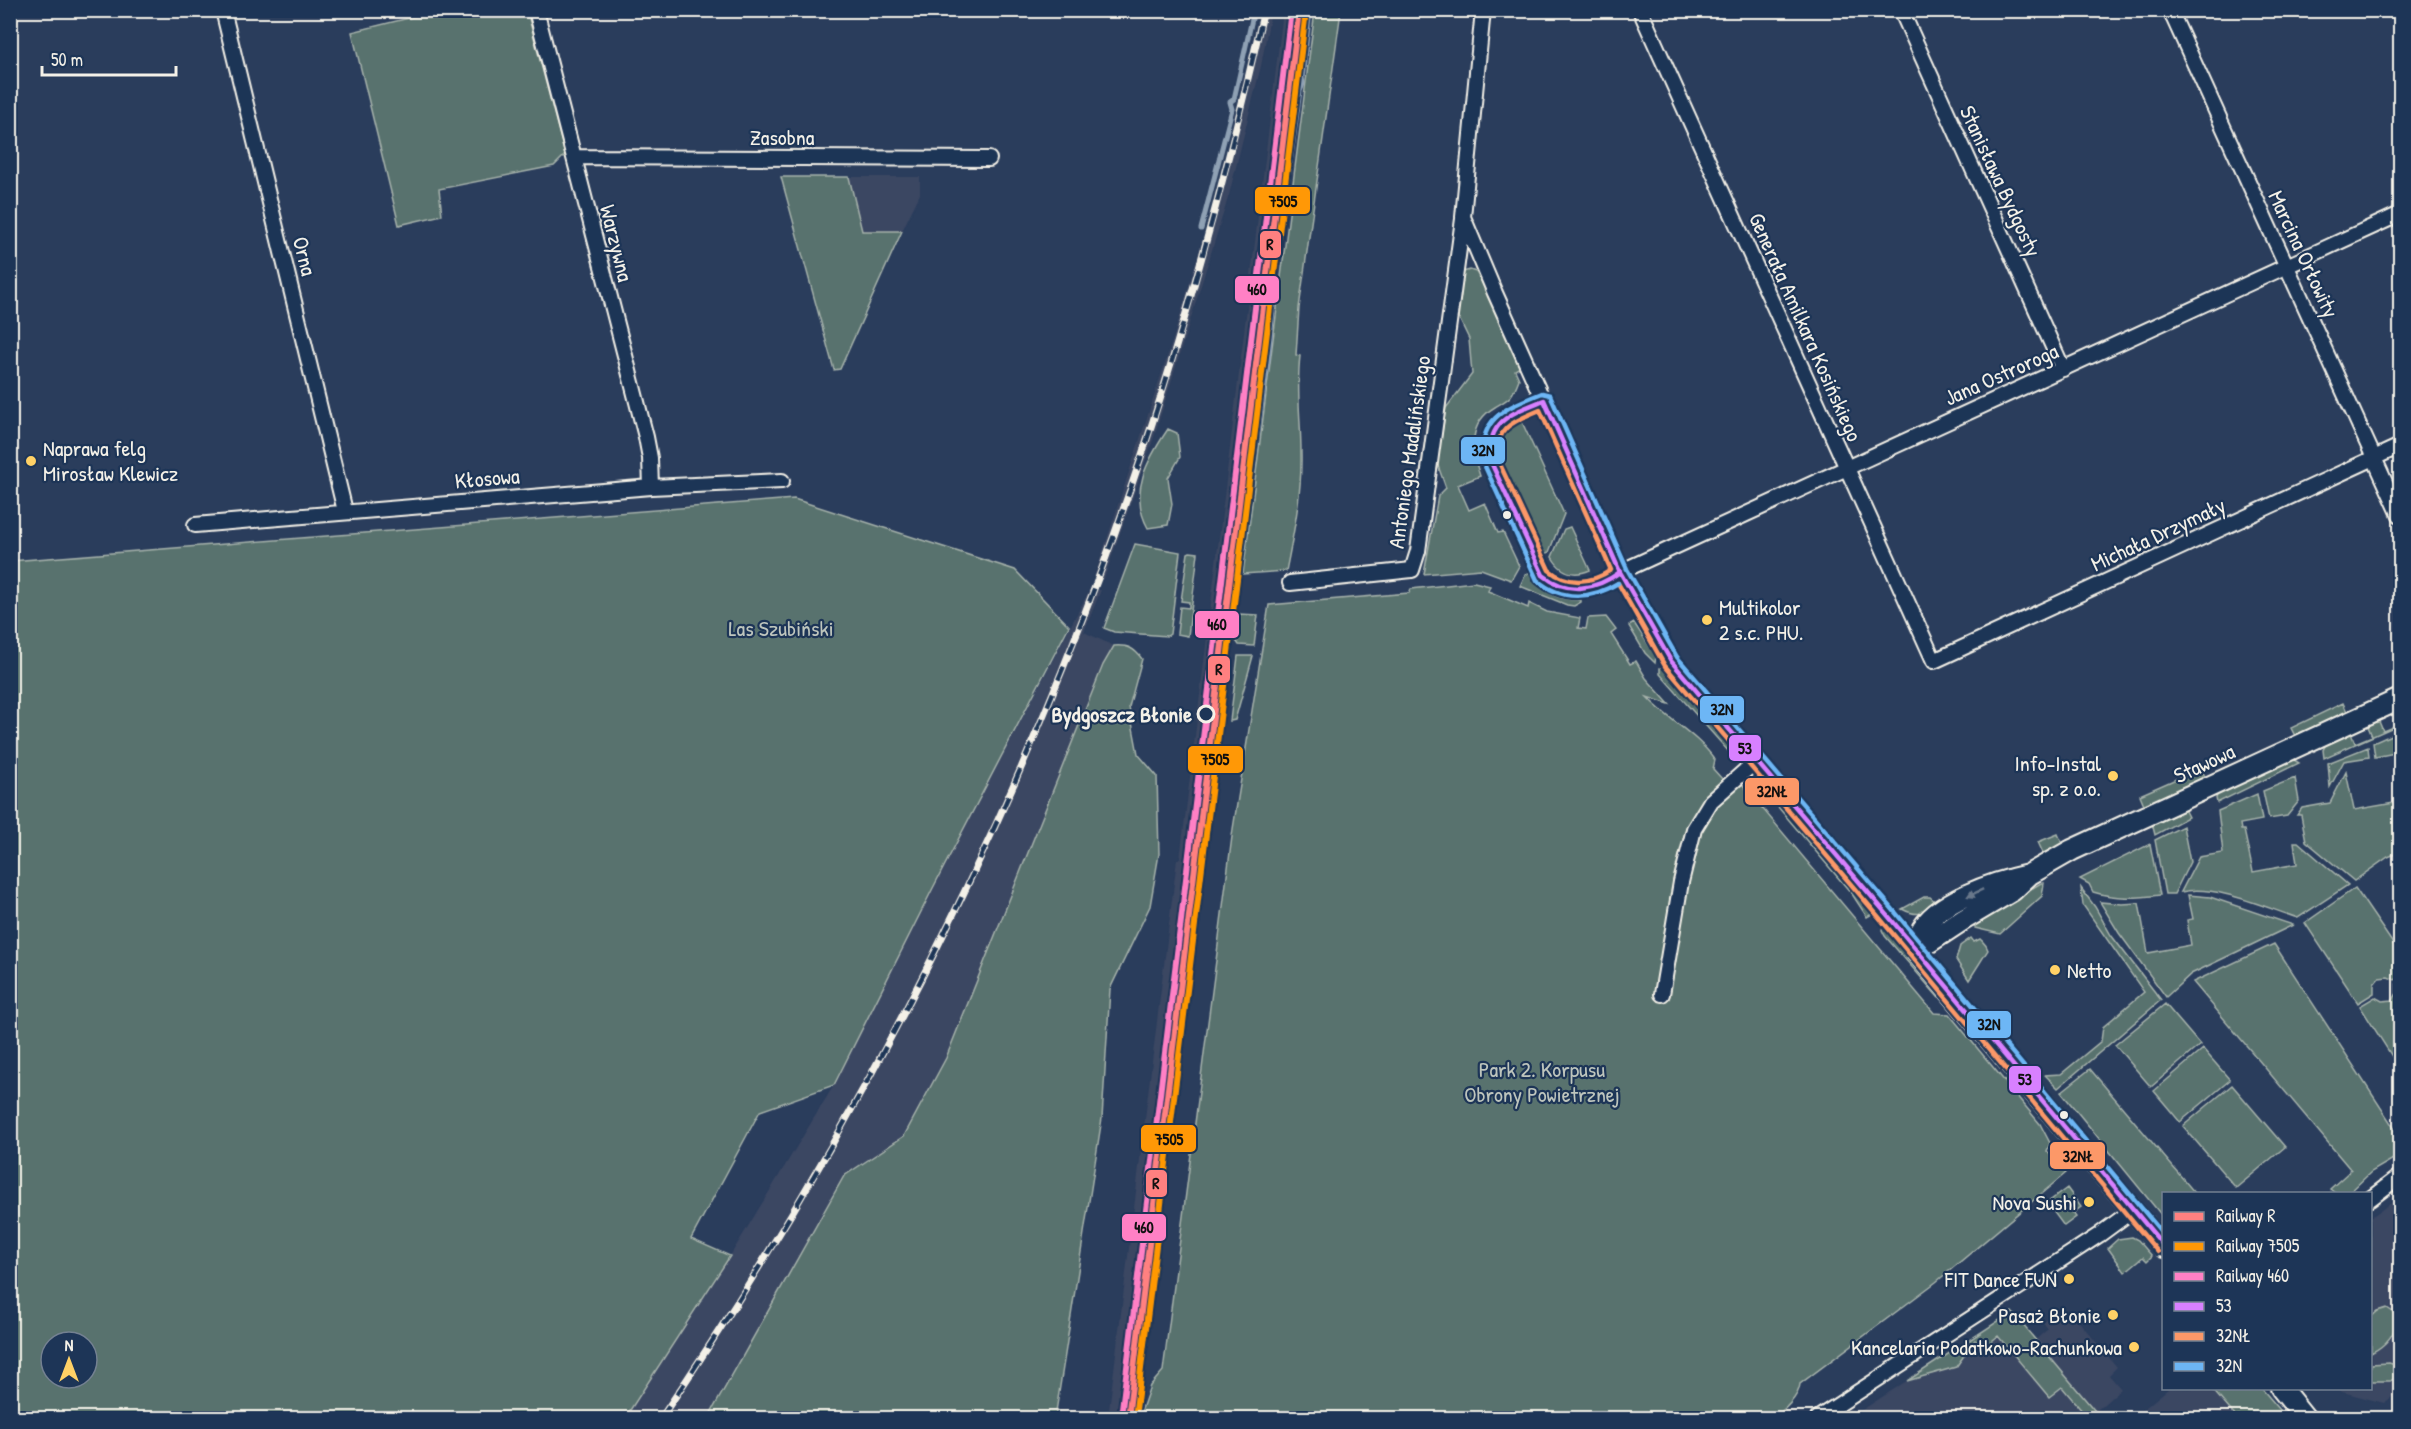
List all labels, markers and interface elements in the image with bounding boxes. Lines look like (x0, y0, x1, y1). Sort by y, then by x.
scale bar (42, 39, 176, 77)
text: 50 m (51, 47, 83, 72)
street label: Stanisława Bydgosty (1953, 101, 2049, 261)
street label: Zasobna (750, 122, 815, 152)
street label: Marcina Orłowity (2261, 185, 2347, 323)
line badge: 7505 (1254, 186, 1311, 215)
text: 7505 (1268, 190, 1298, 212)
street label: Warzywna (593, 201, 641, 285)
street label: Generała Amilkara Kosińskiego (1742, 208, 1870, 446)
line badge: R (1259, 230, 1282, 259)
street label: Orna (286, 233, 324, 279)
text: R (1266, 233, 1274, 255)
line badge: 460 (1234, 275, 1280, 304)
text: 460 (1247, 278, 1267, 300)
street label: Jana Ostroroga (1939, 335, 2063, 412)
street label: Antoniego Madalińskiego (1381, 354, 1437, 550)
place label: Naprawa felg Mirosław Klewicz (43, 433, 178, 488)
line badge: 32N (1460, 436, 1506, 465)
text: 32N (1471, 439, 1495, 461)
marker: Naprawa felg Mirosław Klewicz (24, 454, 38, 468)
street label: Kłosowa (453, 460, 521, 496)
street label: Michała Drzymały (2086, 490, 2230, 578)
unlabelled marker (1501, 509, 1513, 521)
place label: Multikolor 2 s.c. PHU. (1719, 592, 1804, 647)
line badge: 460 (1194, 610, 1240, 639)
park label: Las Szubiński (728, 613, 834, 643)
text: 460 (1207, 613, 1227, 635)
marker: Multikolor 2 s.c. PHU. (1700, 613, 1714, 627)
line badge: R (1207, 655, 1231, 684)
text: R (1215, 658, 1223, 680)
line badge: 32N (1699, 695, 1745, 724)
text: 32N (1710, 698, 1734, 720)
place label: Bydgoszcz Błonie (1051, 699, 1192, 730)
marker: Bydgoszcz Błonie (1197, 705, 1215, 723)
line badge: 53 (1728, 734, 1762, 762)
street label: Stawowa (2169, 736, 2240, 790)
text: 53 (1738, 737, 1752, 759)
line badge: 7505 (1187, 745, 1244, 774)
text: 7505 (1200, 748, 1230, 770)
place label: Info-Instal sp. z o.o. (2015, 748, 2101, 803)
marker: Info-Instal sp. z o.o. (2106, 769, 2120, 783)
line badge: 32NŁ (1744, 777, 1800, 806)
text: 32NŁ (1757, 780, 1788, 802)
one-way arrow (1967, 888, 1984, 897)
place label: Netto (2067, 955, 2112, 985)
marker: Netto (2048, 963, 2062, 977)
line badge: 32N (1966, 1010, 2012, 1039)
text: 32N (1977, 1013, 2001, 1035)
park label: Park 2. Korpusu Obrony Powietrznej (1464, 1054, 1620, 1109)
line badge: 53 (2008, 1065, 2042, 1094)
text: 53 (2018, 1068, 2032, 1090)
unlabelled marker (2058, 1109, 2070, 1121)
line badge: 7505 (1140, 1124, 1197, 1153)
text: 7505 (1154, 1128, 1184, 1150)
line badge: 32NŁ (2049, 1141, 2106, 1170)
text: 32NŁ (2063, 1145, 2094, 1167)
line badge: R (1145, 1169, 1168, 1198)
text: R (1152, 1172, 1160, 1194)
place label: Nova Sushi (1992, 1187, 2077, 1217)
legend (2162, 1192, 2372, 1390)
marker: Nova Sushi (2082, 1195, 2096, 1209)
text: Railway R (2216, 1203, 2275, 1228)
line badge: 460 (1121, 1213, 1167, 1242)
text: 460 (1134, 1216, 1154, 1238)
text: Railway 7505 (2216, 1233, 2300, 1258)
text: Railway 460 (2216, 1263, 2289, 1288)
place label: FIT Dance FUN (1944, 1264, 2057, 1294)
marker: FIT Dance FUN (2062, 1272, 2076, 1286)
text: 53 (2216, 1293, 2232, 1318)
place label: Pasaż Błonie (1998, 1300, 2101, 1330)
marker: Pasaż Błonie (2106, 1308, 2120, 1322)
text: 32NŁ (2216, 1323, 2250, 1348)
north arrow (39, 1330, 99, 1390)
place label: Kancelaria Podatkowo-Rachunkowa (1851, 1332, 2122, 1362)
text: N (65, 1334, 74, 1356)
marker: Kancelaria Podatkowo-Rachunkowa (2127, 1340, 2141, 1354)
text: 32N (2216, 1353, 2242, 1378)

